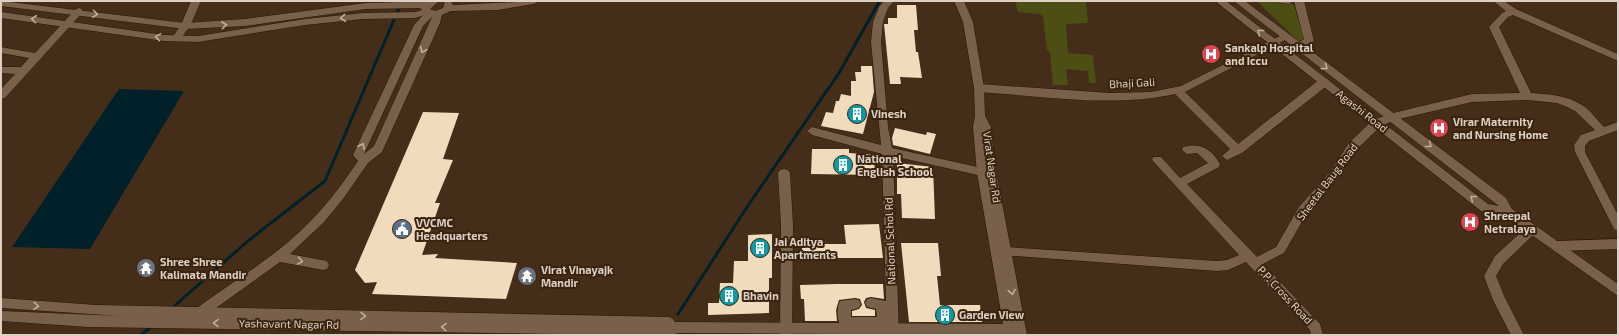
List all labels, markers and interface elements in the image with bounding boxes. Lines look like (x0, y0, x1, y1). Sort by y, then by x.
one-way arrow (92, 9, 98, 18)
one-way arrow (340, 14, 346, 23)
one-way arrow (31, 15, 37, 24)
one-way arrow (221, 20, 227, 29)
one-way arrow (1257, 30, 1264, 37)
one-way arrow (155, 33, 161, 42)
place label: Sankalp Hospital and Iccu (1225, 41, 1314, 67)
hospital icon: Sankalp Hospital and Iccu (1200, 43, 1222, 65)
one-way arrow (420, 46, 428, 54)
one-way arrow (1321, 62, 1328, 69)
street label: Bhaji Gali (1109, 75, 1155, 91)
street label: Agashi Road (1334, 87, 1391, 135)
building icon: Vinesh (846, 103, 868, 125)
place label: Vinesh (871, 107, 906, 120)
place label: Virar Maternity and Nursing Home (1453, 115, 1548, 141)
hospital icon: Virar Maternity and Nursing Home (1428, 117, 1450, 139)
street label: Virat Nagar Rd (981, 130, 1004, 204)
one-way arrow (1425, 140, 1432, 147)
street label: Sheetal Baug Road (1293, 141, 1360, 223)
one-way arrow (357, 143, 365, 150)
place label: National English School (857, 152, 933, 178)
building icon: National English School (832, 154, 854, 176)
one-way arrow (1470, 196, 1477, 203)
street label: National Schol Rd (881, 197, 898, 285)
place label: Shreepal Netralaya (1484, 209, 1536, 236)
hospital icon: Shreepal Netralaya (1459, 211, 1481, 233)
place label: VVCMC Headquarters (416, 216, 488, 242)
public building icon: VVCMC Headquarters (391, 218, 413, 240)
place label: Jai Aditya Apartments (774, 235, 836, 261)
building icon: Jai Aditya Apartments (749, 237, 771, 259)
place label: Shree Shree Kalimata Mandir (160, 255, 247, 281)
one-way arrow (297, 256, 303, 265)
temple icon: Shree Shree Kalimata Mandir (135, 257, 157, 279)
place label: Virat Vinayajk Mandir (541, 263, 614, 289)
street label: P.P. Cross Road (1255, 263, 1316, 326)
temple icon: Virat Vinayajk Mandir (516, 265, 538, 287)
building icon: Bhavin (718, 285, 740, 307)
place label: Bhavin (743, 289, 779, 302)
one-way arrow (1007, 289, 1016, 295)
one-way arrow (33, 302, 39, 311)
building icon: Garden View (934, 304, 956, 326)
place label: Garden View (959, 308, 1025, 321)
one-way arrow (360, 312, 366, 320)
street label: Yashavant Nagar Rd (239, 316, 339, 331)
one-way arrow (213, 319, 219, 327)
one-way arrow (441, 323, 447, 331)

